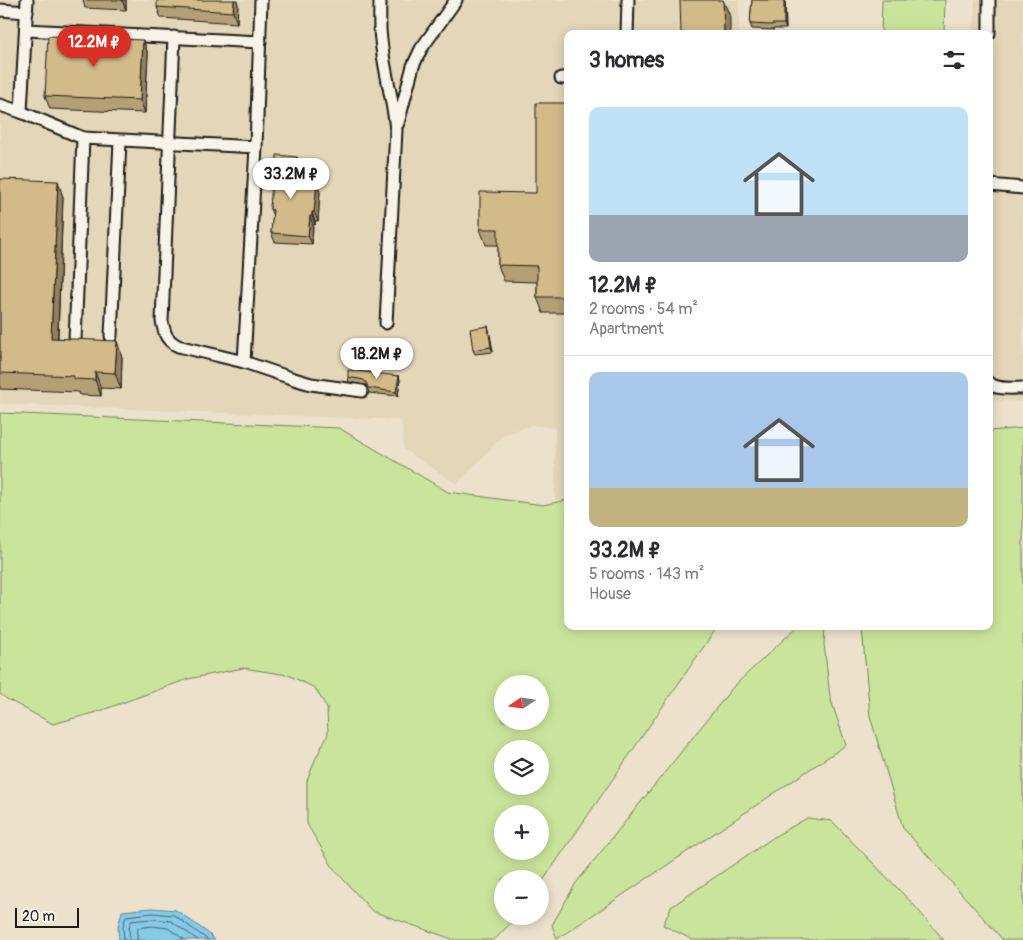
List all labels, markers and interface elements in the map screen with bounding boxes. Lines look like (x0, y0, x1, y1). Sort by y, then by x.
pin: 12.2M ₽ (48, 26, 140, 68)
text: 12.2M ₽ (68, 32, 120, 52)
icon: filters (940, 46, 968, 74)
text: 3 homes (589, 47, 664, 74)
icon: home (734, 139, 824, 229)
pin: 33.2M ₽ (245, 158, 337, 200)
text: 33.2M ₽ (264, 164, 318, 184)
text: 12.2M ₽ (589, 272, 658, 299)
text: 2 rooms · 54 m² (589, 299, 698, 319)
text: Apartment (589, 319, 664, 339)
pin: 18.2M ₽ (331, 338, 423, 380)
text: 18.2M ₽ (351, 344, 403, 364)
icon: home (734, 405, 824, 495)
text: 33.2M ₽ (589, 537, 661, 564)
text: 5 rooms · 143 m² (589, 564, 704, 584)
text: House (589, 584, 631, 604)
north arrow (494, 675, 549, 730)
map controls (494, 675, 549, 925)
button: layers (494, 740, 549, 795)
button: + (494, 805, 549, 860)
button: − (494, 870, 549, 925)
scale bar (15, 905, 79, 928)
text: 20 m (22, 908, 55, 925)

